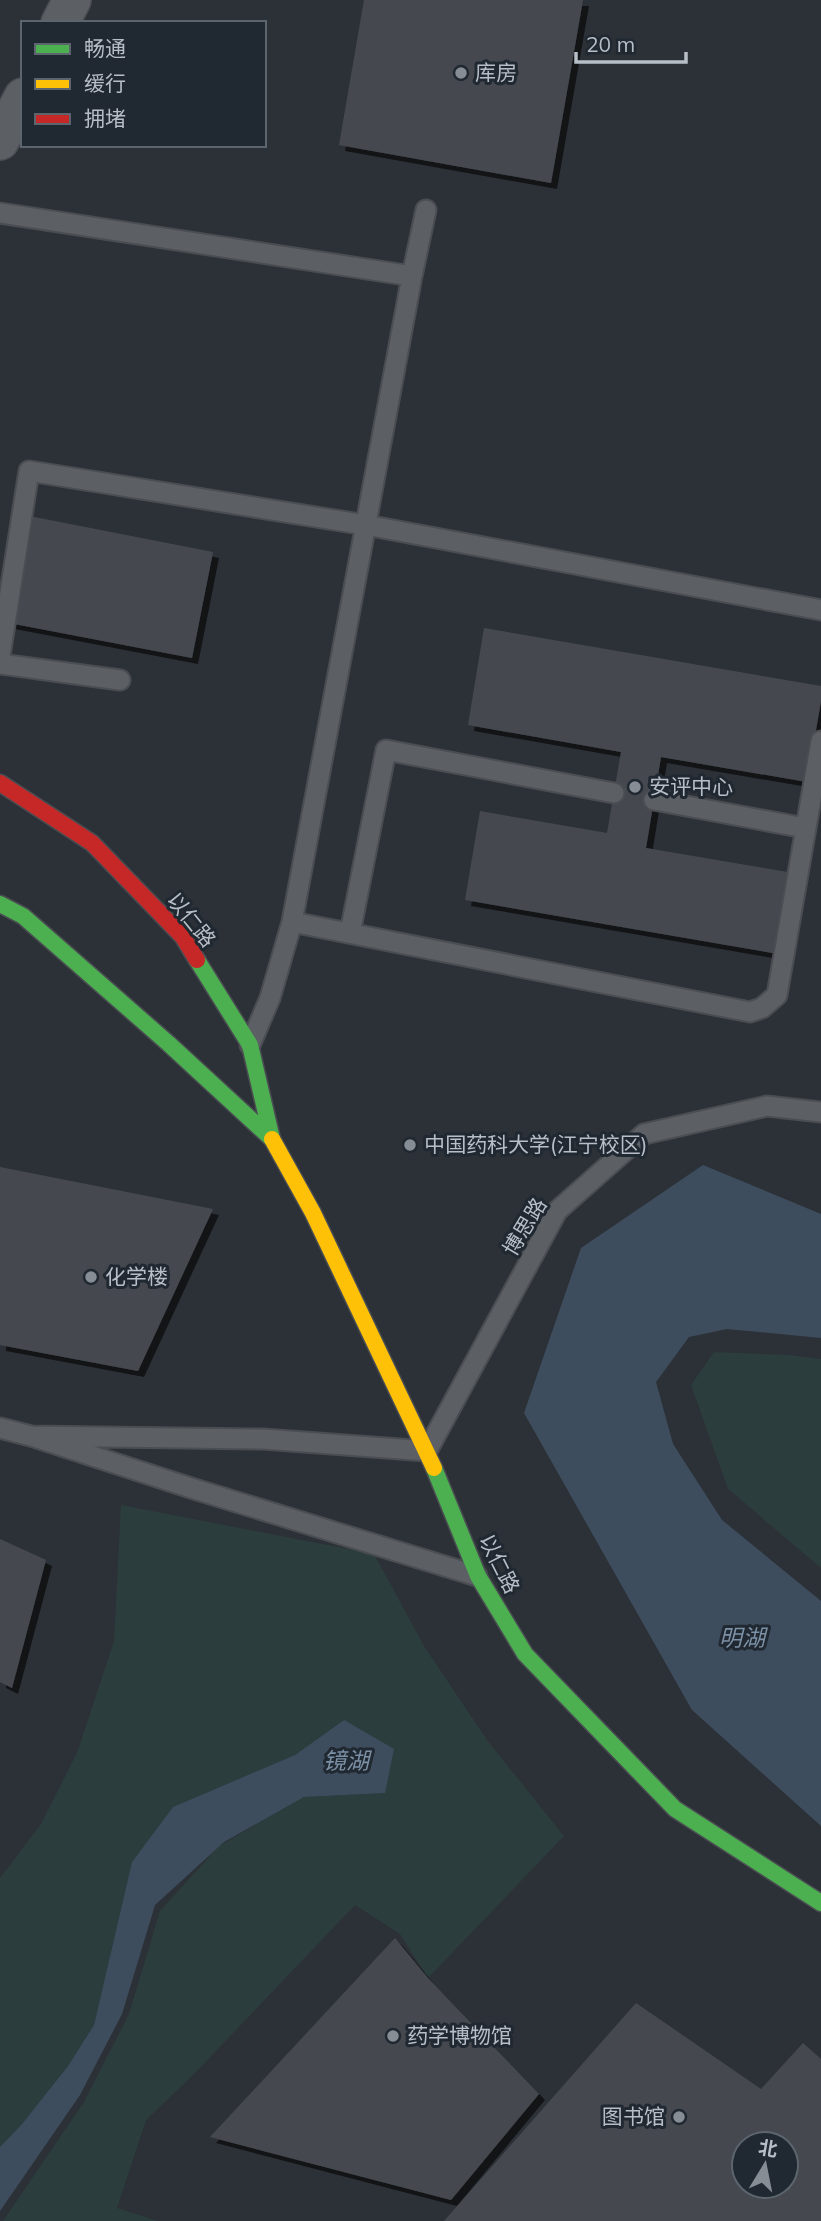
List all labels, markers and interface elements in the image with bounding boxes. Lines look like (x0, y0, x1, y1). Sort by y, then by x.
legend (21, 21, 266, 147)
scale bar (576, 21, 686, 65)
text: 20 m (586, 31, 635, 57)
text: 畅通 (84, 35, 126, 61)
place label: 库房 (475, 59, 517, 85)
marker: 库房 (453, 65, 469, 81)
text: 缓行 (84, 70, 126, 96)
text: 拥堵 (84, 105, 126, 131)
place label: 安评中心 (649, 773, 733, 799)
marker: 安评中心 (627, 779, 643, 795)
street label: 以仁路 (162, 887, 222, 952)
place label: 中国药科大学(江宁校区) (424, 1131, 647, 1157)
marker: 中国药科大学(江宁校区) (402, 1137, 418, 1153)
street label: 博思路 (497, 1193, 552, 1260)
place label: 化学楼 (105, 1263, 168, 1289)
marker: 化学楼 (83, 1269, 99, 1285)
street label: 以仁路 (474, 1530, 526, 1598)
water label: 明湖 (719, 1623, 768, 1652)
water label: 镜湖 (323, 1746, 372, 1775)
place label: 药学博物馆 (407, 2022, 512, 2048)
marker: 药学博物馆 (385, 2028, 401, 2044)
place label: 图书馆 (602, 2103, 665, 2129)
marker: 图书馆 (671, 2109, 687, 2125)
north arrow (730, 2130, 800, 2200)
text: 北 (757, 2135, 779, 2162)

